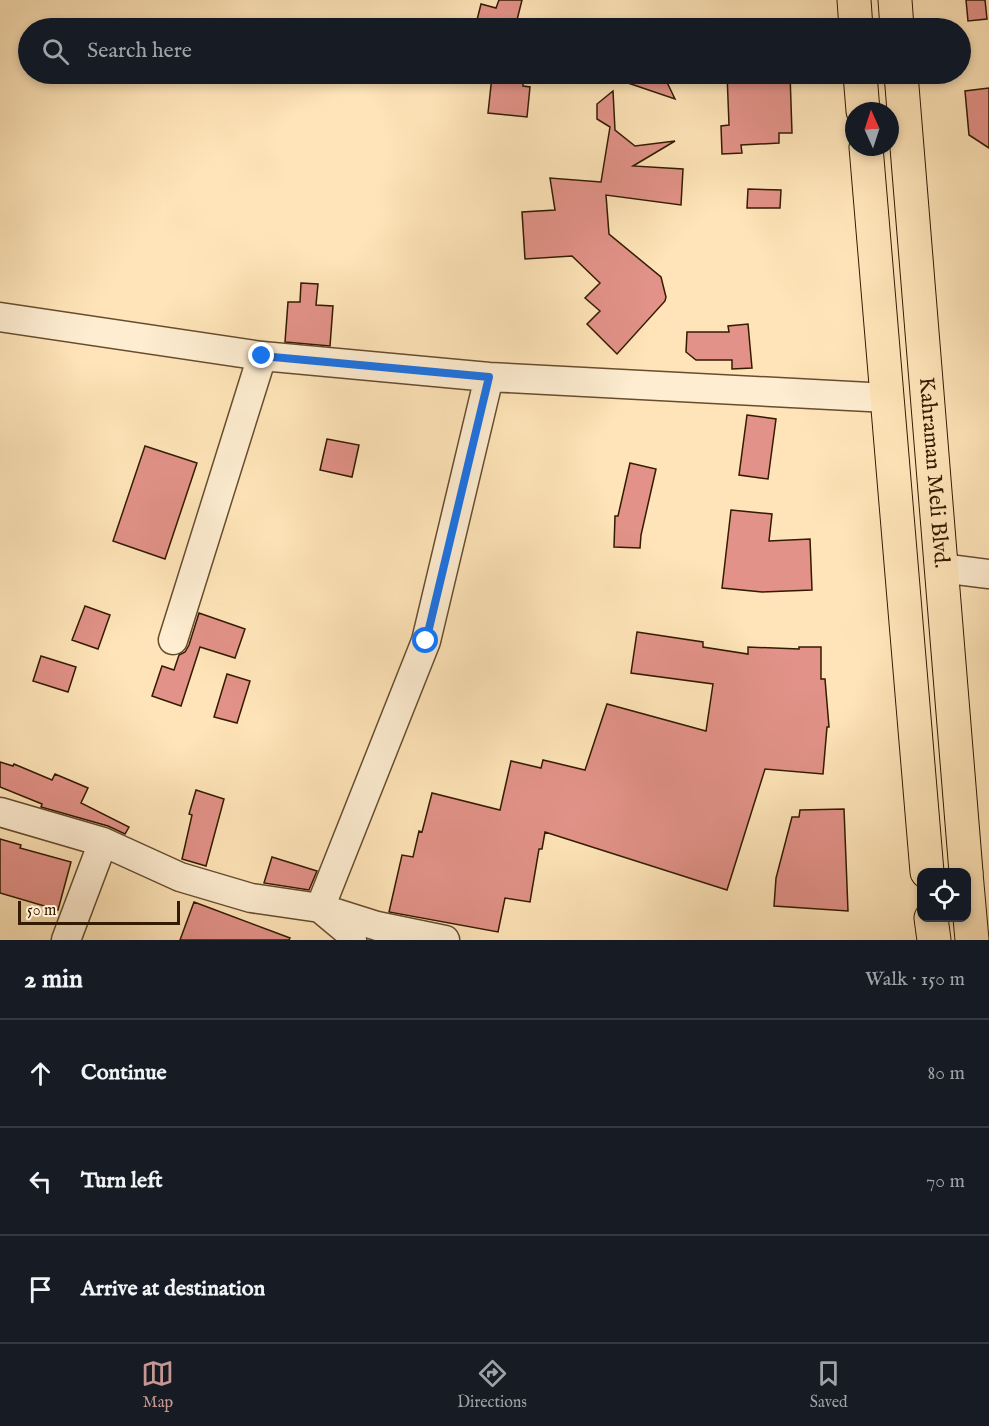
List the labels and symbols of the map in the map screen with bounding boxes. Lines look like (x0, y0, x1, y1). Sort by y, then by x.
north arrow (845, 102, 899, 156)
route end (248, 342, 274, 368)
street label: Kahraman Meli Blvd. (912, 376, 955, 569)
route start (412, 627, 438, 653)
scale bar (18, 898, 180, 926)

